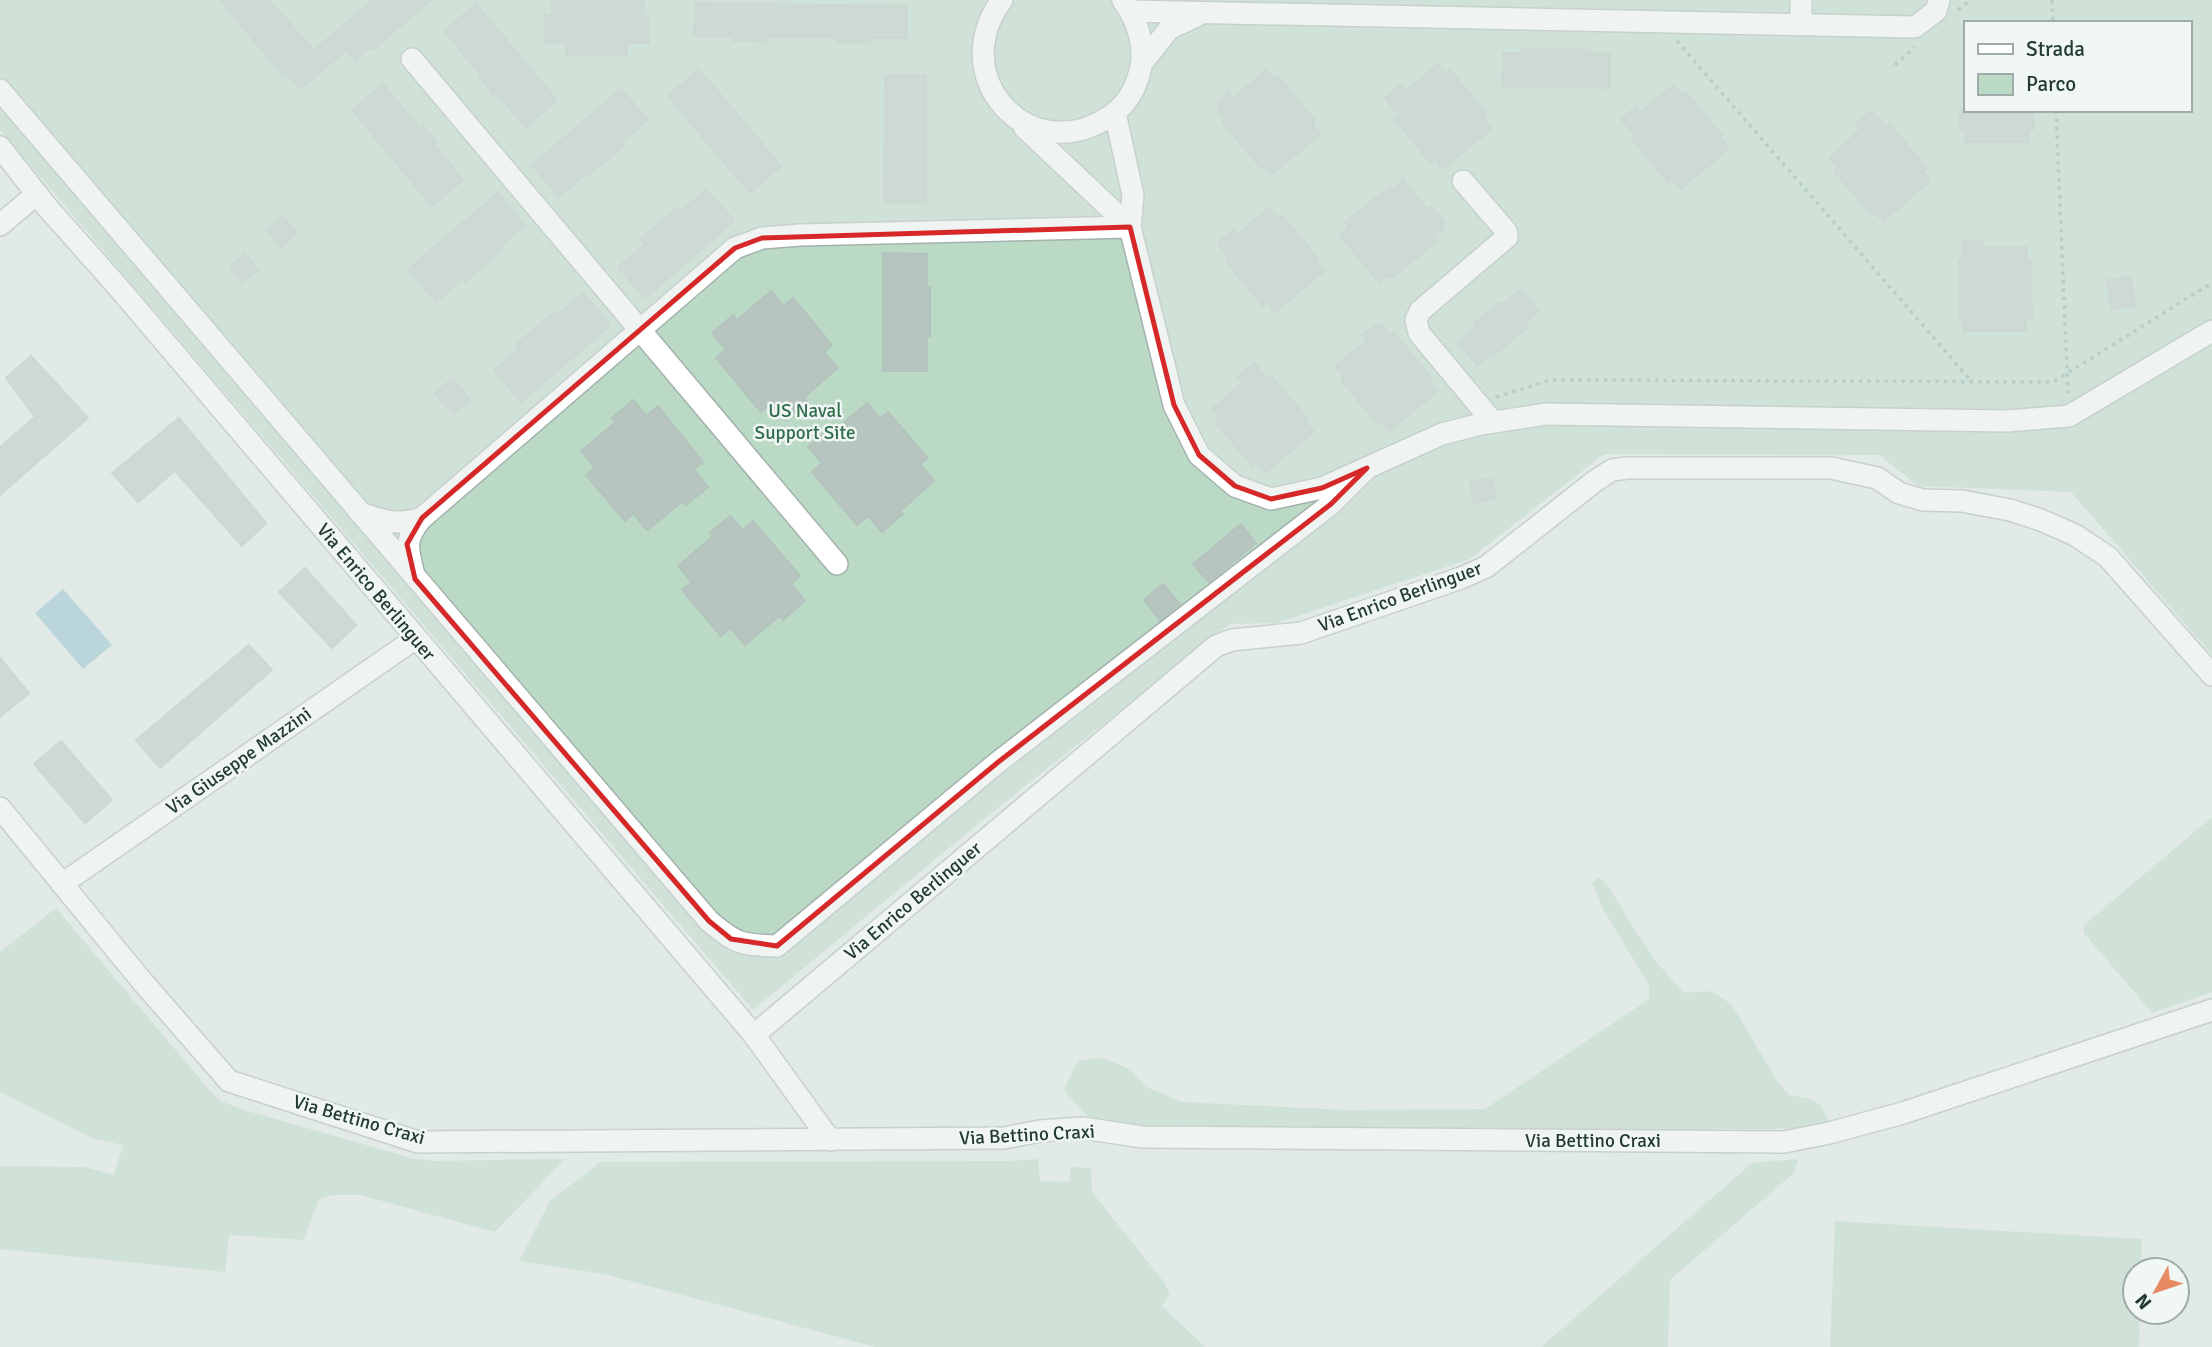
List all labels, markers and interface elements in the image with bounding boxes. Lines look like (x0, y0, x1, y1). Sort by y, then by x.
legend (1964, 21, 2191, 112)
text: Strada (2026, 36, 2085, 62)
text: Parco (2026, 71, 2076, 97)
park label: US Naval Support Site (755, 399, 855, 445)
street label: Via Enrico Berlinguer (311, 518, 441, 666)
street label: Via Enrico Berlinguer (1315, 556, 1485, 638)
street label: Via Giuseppe Mazzini (162, 702, 316, 820)
street label: Via Enrico Berlinguer (839, 836, 987, 966)
street label: Via Bettino Craxi (290, 1090, 428, 1150)
street label: Via Bettino Craxi (959, 1119, 1095, 1151)
street label: Via Bettino Craxi (1525, 1129, 1661, 1153)
north arrow (2121, 1256, 2191, 1326)
text: N (2130, 1289, 2157, 1314)

